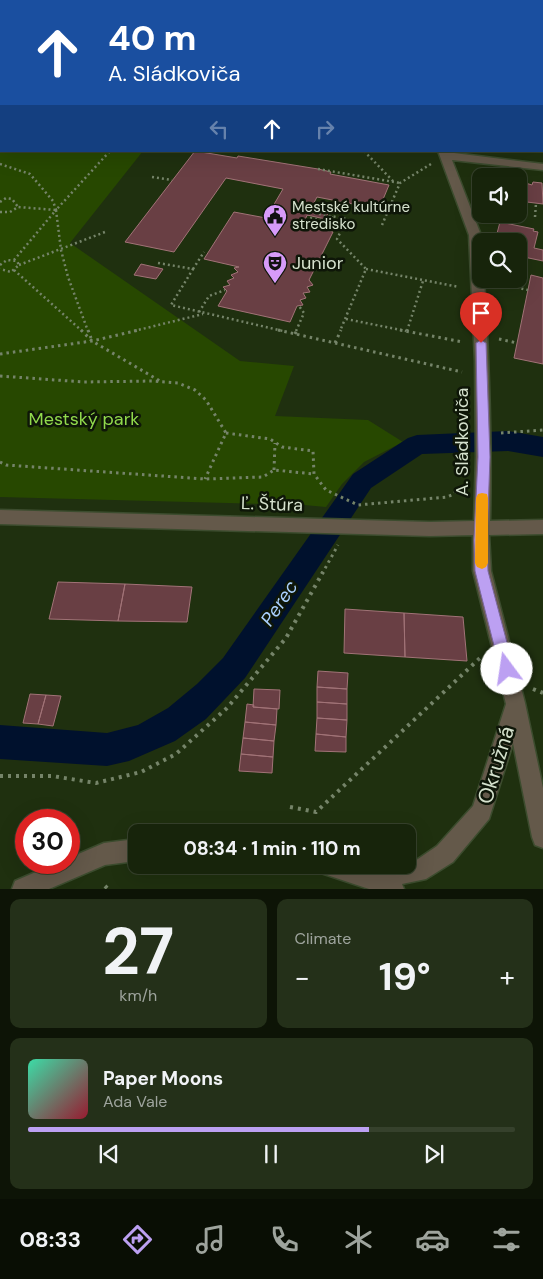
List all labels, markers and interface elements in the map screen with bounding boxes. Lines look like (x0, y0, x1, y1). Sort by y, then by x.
text: 40 m (108, 15, 197, 61)
icon: ahead (25, 20, 90, 85)
text: A. Sládkoviča (108, 59, 240, 88)
icon: left (205, 115, 233, 143)
icon: ahead (258, 115, 286, 143)
icon: right (311, 115, 339, 143)
map controls (472, 168, 527, 288)
button: sound (472, 168, 527, 223)
place label: Mestské kultúrne stredisko (292, 197, 410, 234)
public building icon: Mestské kultúrne stredisko (262, 203, 288, 237)
button: search (472, 233, 527, 288)
theatre icon: Junior (262, 250, 288, 284)
place label: Junior (292, 251, 344, 275)
pin (460, 292, 502, 343)
icon: arrive (467, 299, 495, 327)
street label: A. Sládkoviča (450, 388, 474, 496)
park label: Mestský park (29, 407, 139, 431)
street label: Ľ. Štúra (241, 491, 303, 517)
water label: Perec (255, 575, 303, 631)
position arrow (480, 642, 532, 694)
street label: Okružná (471, 723, 521, 807)
speed limit sign: 30 (15, 809, 80, 874)
text: 08:34 · 1 min · 110 m (183, 836, 361, 861)
text: 27 (102, 910, 174, 994)
text: Climate (295, 928, 351, 949)
text: 19° (379, 952, 431, 1002)
text: − (295, 959, 310, 996)
text: + (500, 959, 515, 996)
text: km/h (119, 985, 157, 1006)
text: Paper Moons (103, 1066, 223, 1091)
text: Ada Vale (103, 1091, 167, 1112)
icon: previous (95, 1140, 123, 1168)
icon: pause (257, 1140, 285, 1168)
icon: next (420, 1140, 448, 1168)
icon: directions (120, 1222, 155, 1257)
icon: music (193, 1222, 228, 1257)
icon: phone (267, 1222, 302, 1257)
icon: climate (341, 1222, 376, 1257)
icon: car (415, 1222, 450, 1257)
icon: filters (489, 1222, 524, 1257)
text: 08:33 (19, 1225, 81, 1254)

